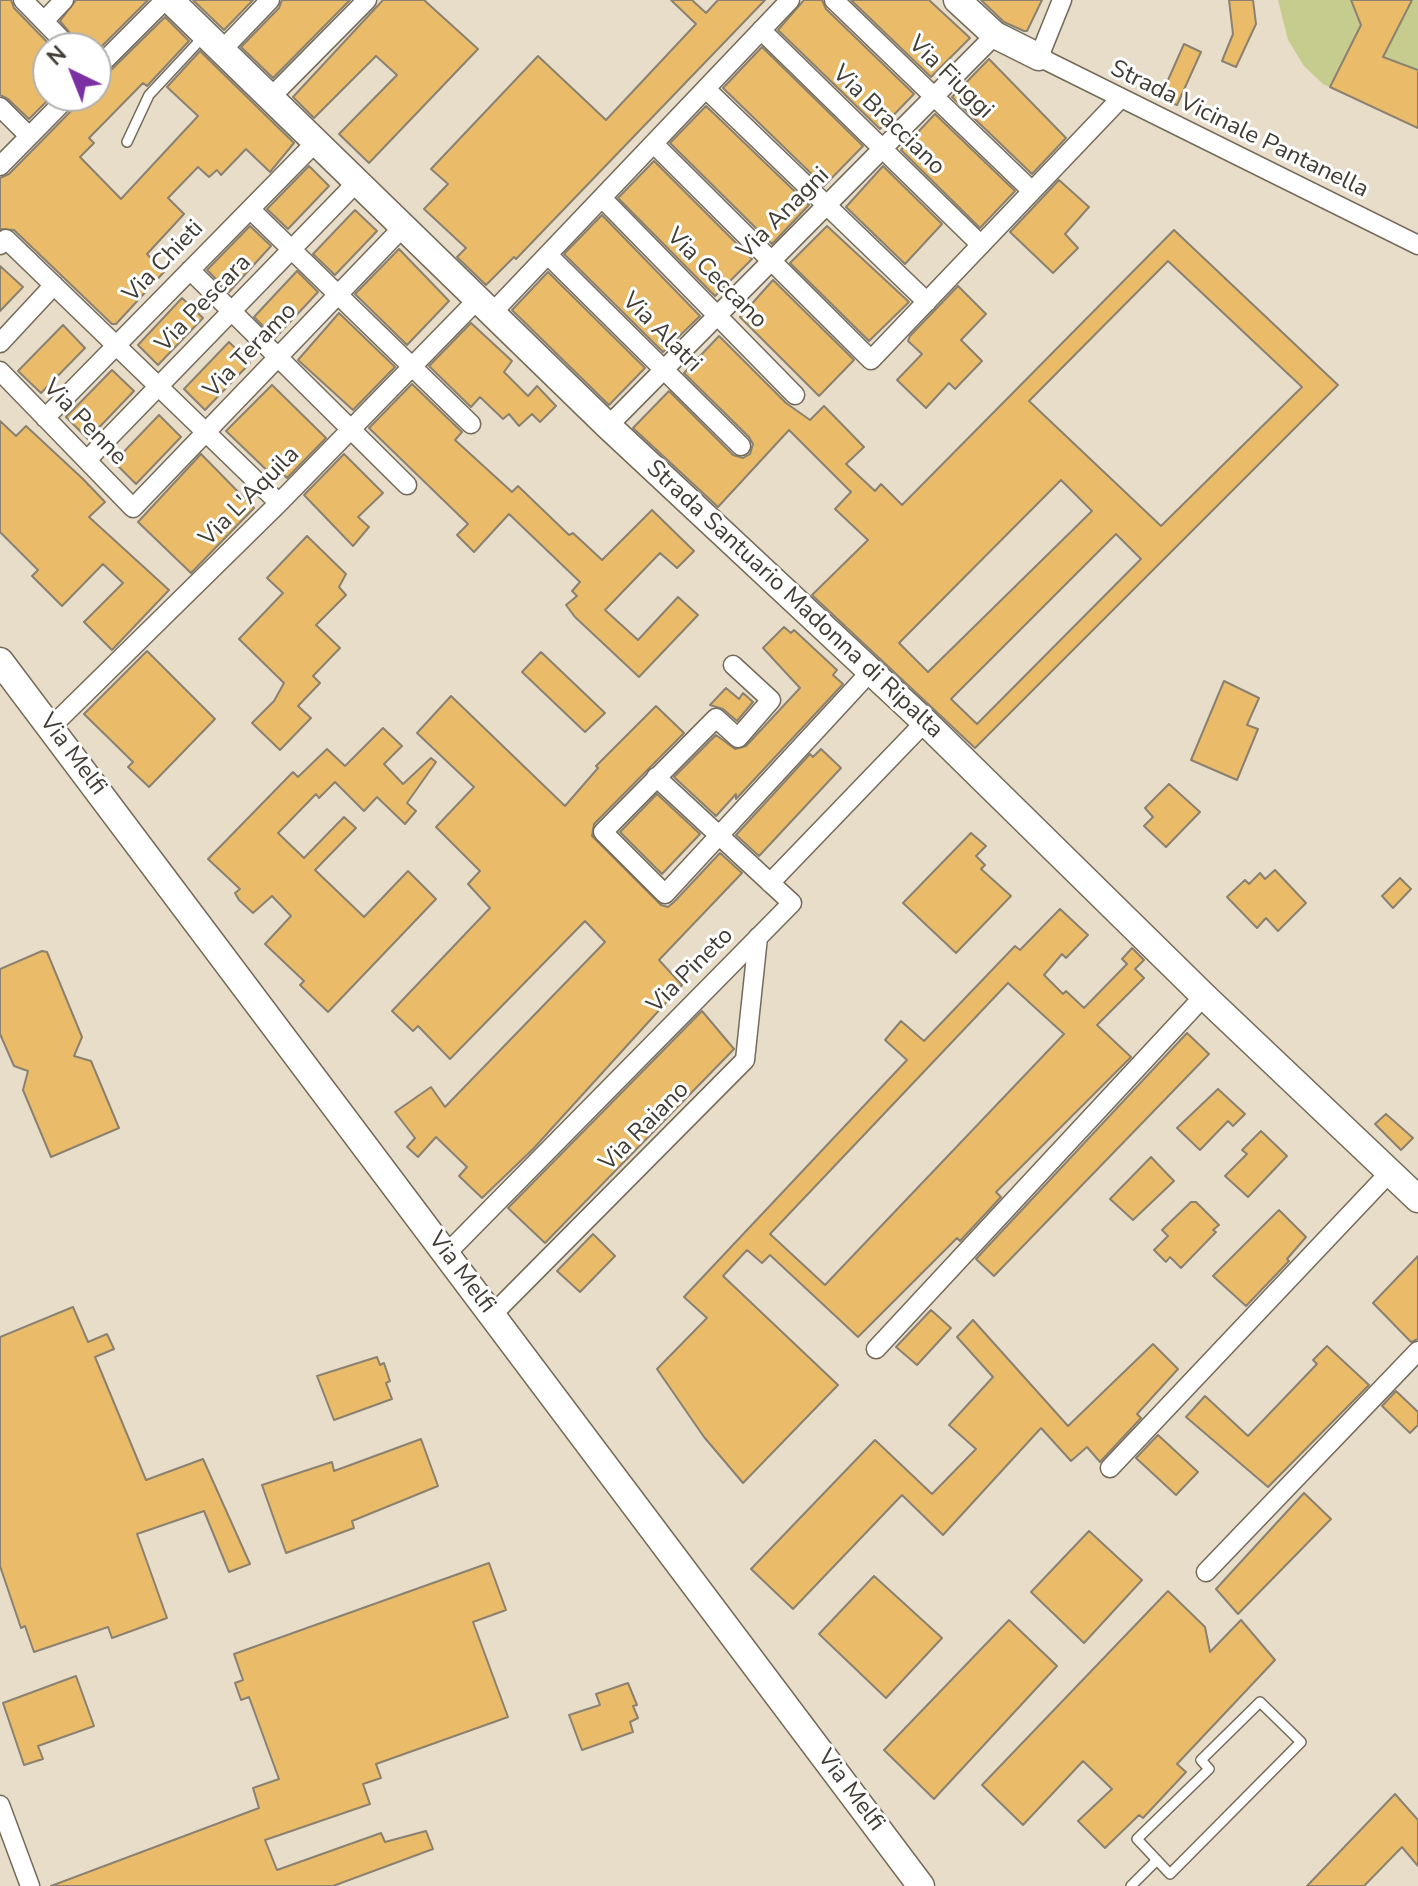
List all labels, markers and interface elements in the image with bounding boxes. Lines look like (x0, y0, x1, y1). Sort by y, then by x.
street label: Via Fiuggi (902, 31, 998, 125)
north arrow (32, 32, 112, 112)
text: N (41, 39, 73, 72)
street label: Strada Vicinale Pantanella (1105, 55, 1373, 205)
street label: Via Bracciano (826, 60, 950, 182)
street label: Via Anagni (732, 162, 836, 266)
street label: Via Chieti (118, 215, 210, 309)
street label: Via Ceccano (660, 223, 772, 335)
street label: Via Pescara (150, 249, 258, 359)
street label: Via Alatri (615, 287, 707, 379)
street label: Via Teramo (198, 297, 304, 405)
street label: Via Penne (36, 374, 132, 472)
street label: Via L'Aquila (194, 441, 306, 553)
street label: Strada Santuario Madonna di Ripalta (640, 455, 948, 745)
street label: Via Melfi (32, 709, 112, 801)
street label: Via Pineto (642, 922, 740, 1020)
street label: Via Raiano (594, 1076, 696, 1178)
street label: Via Melfi (421, 1227, 501, 1319)
street label: Via Melfi (810, 1745, 890, 1837)

